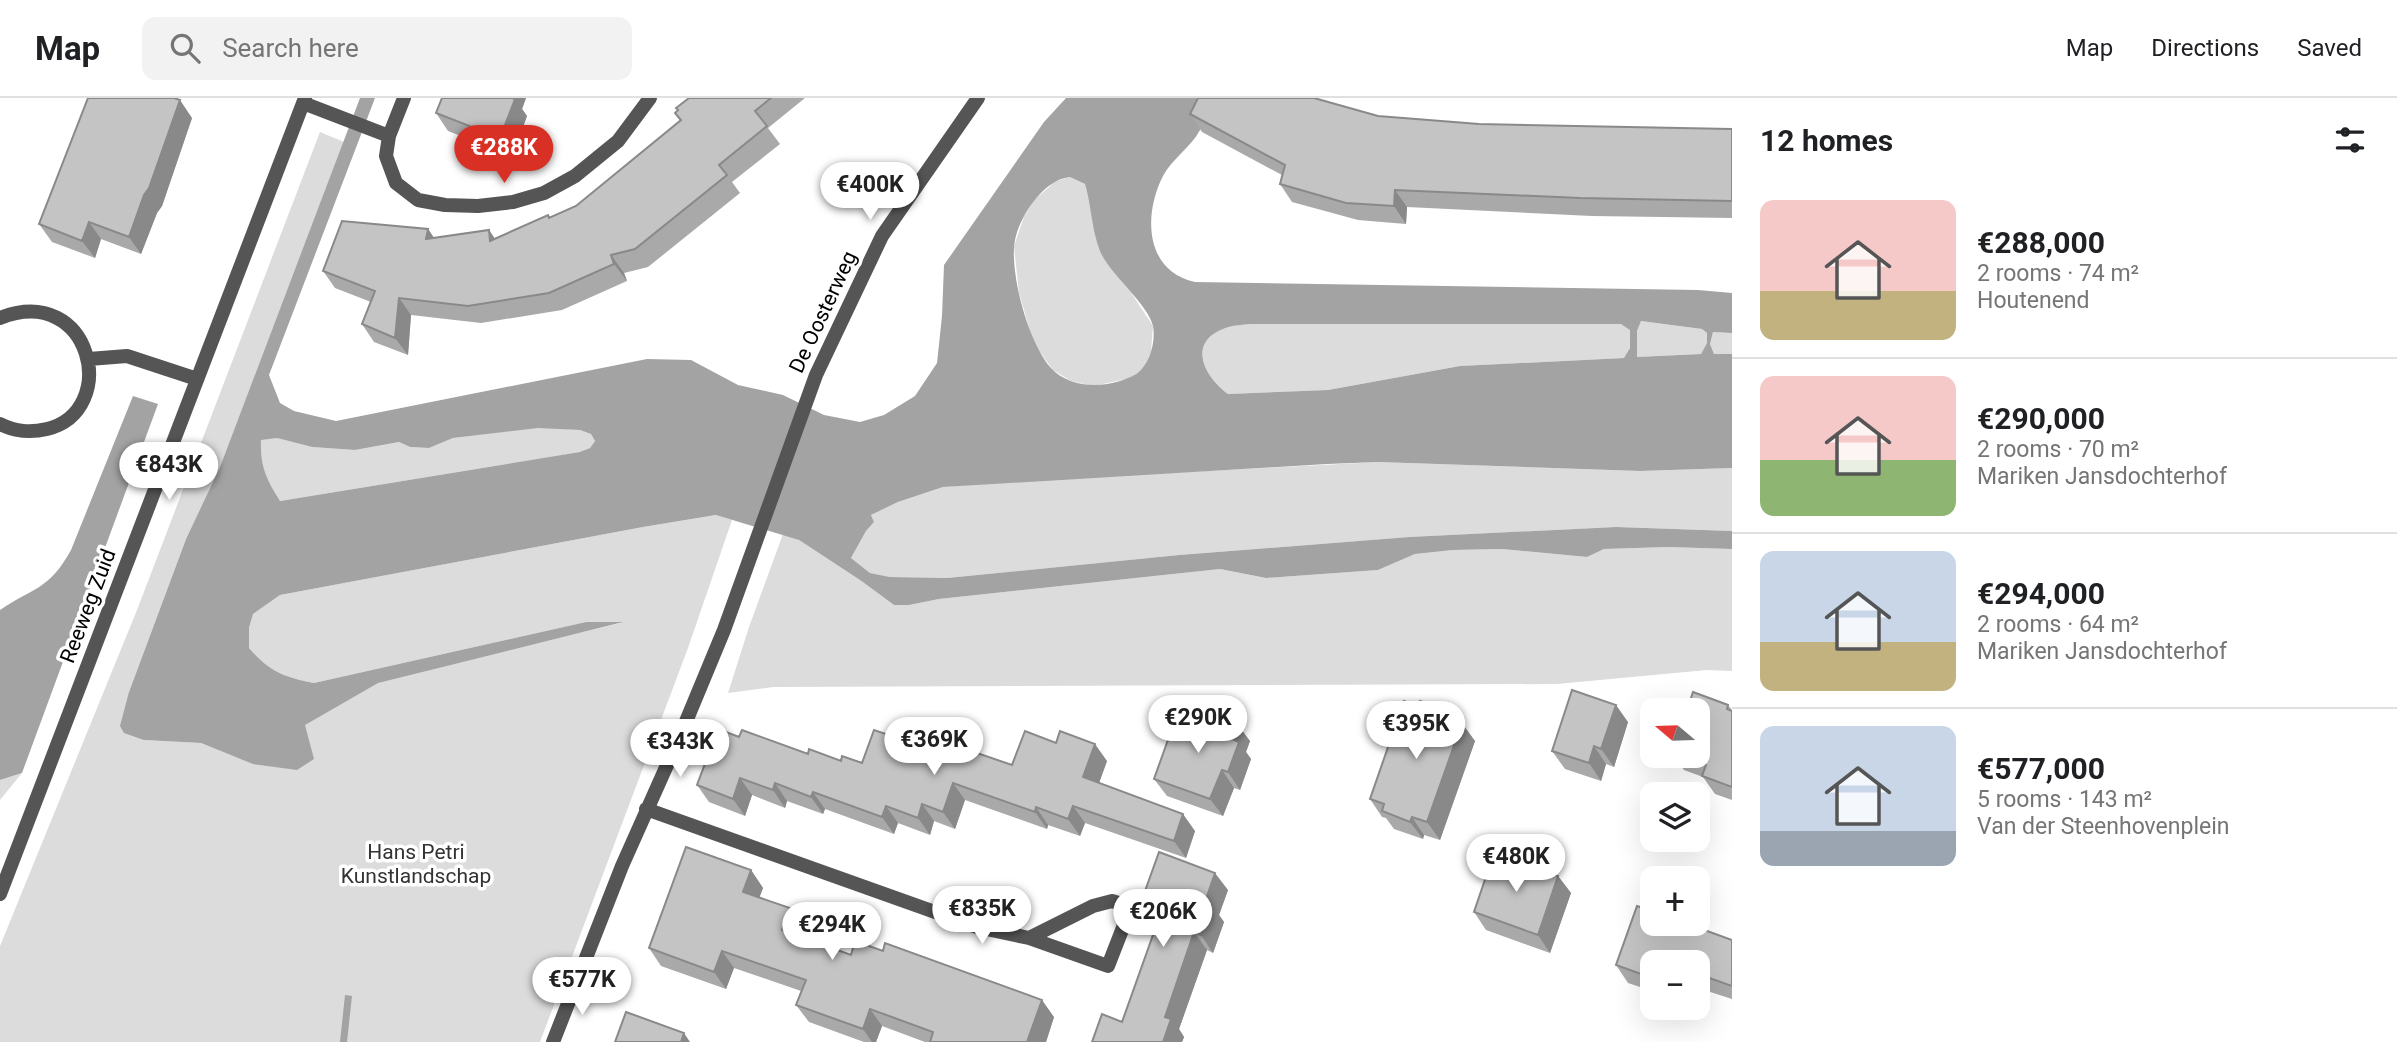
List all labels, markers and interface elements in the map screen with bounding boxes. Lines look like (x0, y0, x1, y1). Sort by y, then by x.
search box (142, 17, 632, 80)
text: Map (35, 29, 100, 68)
icon: search (166, 29, 204, 67)
text: Search here (222, 33, 359, 63)
text: Map (2066, 34, 2113, 62)
text: Directions (2151, 34, 2259, 62)
text: Saved (2297, 34, 2362, 62)
icon: filters (2331, 121, 2369, 159)
text: 12 homes (1760, 123, 1893, 158)
pin: €288K (455, 126, 553, 185)
text: €288K (470, 134, 538, 161)
pin: €400K (821, 162, 919, 222)
text: €400K (836, 171, 904, 198)
text: €288,000 (1977, 225, 2105, 260)
icon: home (1816, 228, 1900, 312)
street label: De Oosterweg (784, 247, 862, 377)
text: 2 rooms · 74 m² (1977, 260, 2139, 287)
text: Houtenend (1977, 287, 2090, 314)
text: €290,000 (1977, 401, 2105, 436)
icon: home (1816, 404, 1900, 488)
text: 2 rooms · 70 m² (1977, 436, 2139, 463)
pin: €843K (120, 442, 218, 502)
text: €843K (135, 451, 203, 478)
text: Mariken Jansdochterhof (1977, 463, 2227, 490)
street label: Reeweg Zuid (55, 546, 121, 666)
text: €294,000 (1977, 576, 2105, 611)
icon: home (1816, 579, 1900, 663)
text: 2 rooms · 64 m² (1977, 611, 2139, 638)
text: Mariken Jansdochterhof (1977, 638, 2227, 665)
pin: €290K (1149, 696, 1247, 755)
north arrow (1640, 698, 1710, 768)
map controls (1640, 698, 1710, 1020)
pin: €395K (1367, 702, 1465, 761)
text: €290K (1164, 704, 1232, 731)
text: €395K (1382, 710, 1450, 737)
pin: €369K (885, 718, 983, 777)
pin: €343K (631, 720, 729, 779)
text: €369K (900, 726, 968, 753)
text: €343K (646, 728, 714, 755)
text: €577,000 (1977, 751, 2105, 786)
icon: home (1816, 754, 1900, 838)
button: layers (1640, 782, 1710, 852)
text: 5 rooms · 143 m² (1977, 786, 2152, 813)
text: Van der Steenhovenplein (1977, 813, 2230, 840)
pin: €480K (1467, 834, 1565, 894)
park label: Hans Petri Kunstlandschap (341, 840, 491, 888)
text: €480K (1482, 843, 1550, 870)
button: + (1640, 866, 1710, 936)
pin: €835K (933, 886, 1031, 946)
pin: €206K (1114, 890, 1212, 949)
text: €835K (948, 895, 1016, 922)
text: €206K (1129, 898, 1197, 925)
pin: €294K (783, 902, 881, 962)
text: €294K (798, 911, 866, 938)
button: − (1640, 950, 1710, 1020)
pin: €577K (533, 958, 631, 1017)
text: €577K (548, 966, 616, 993)

